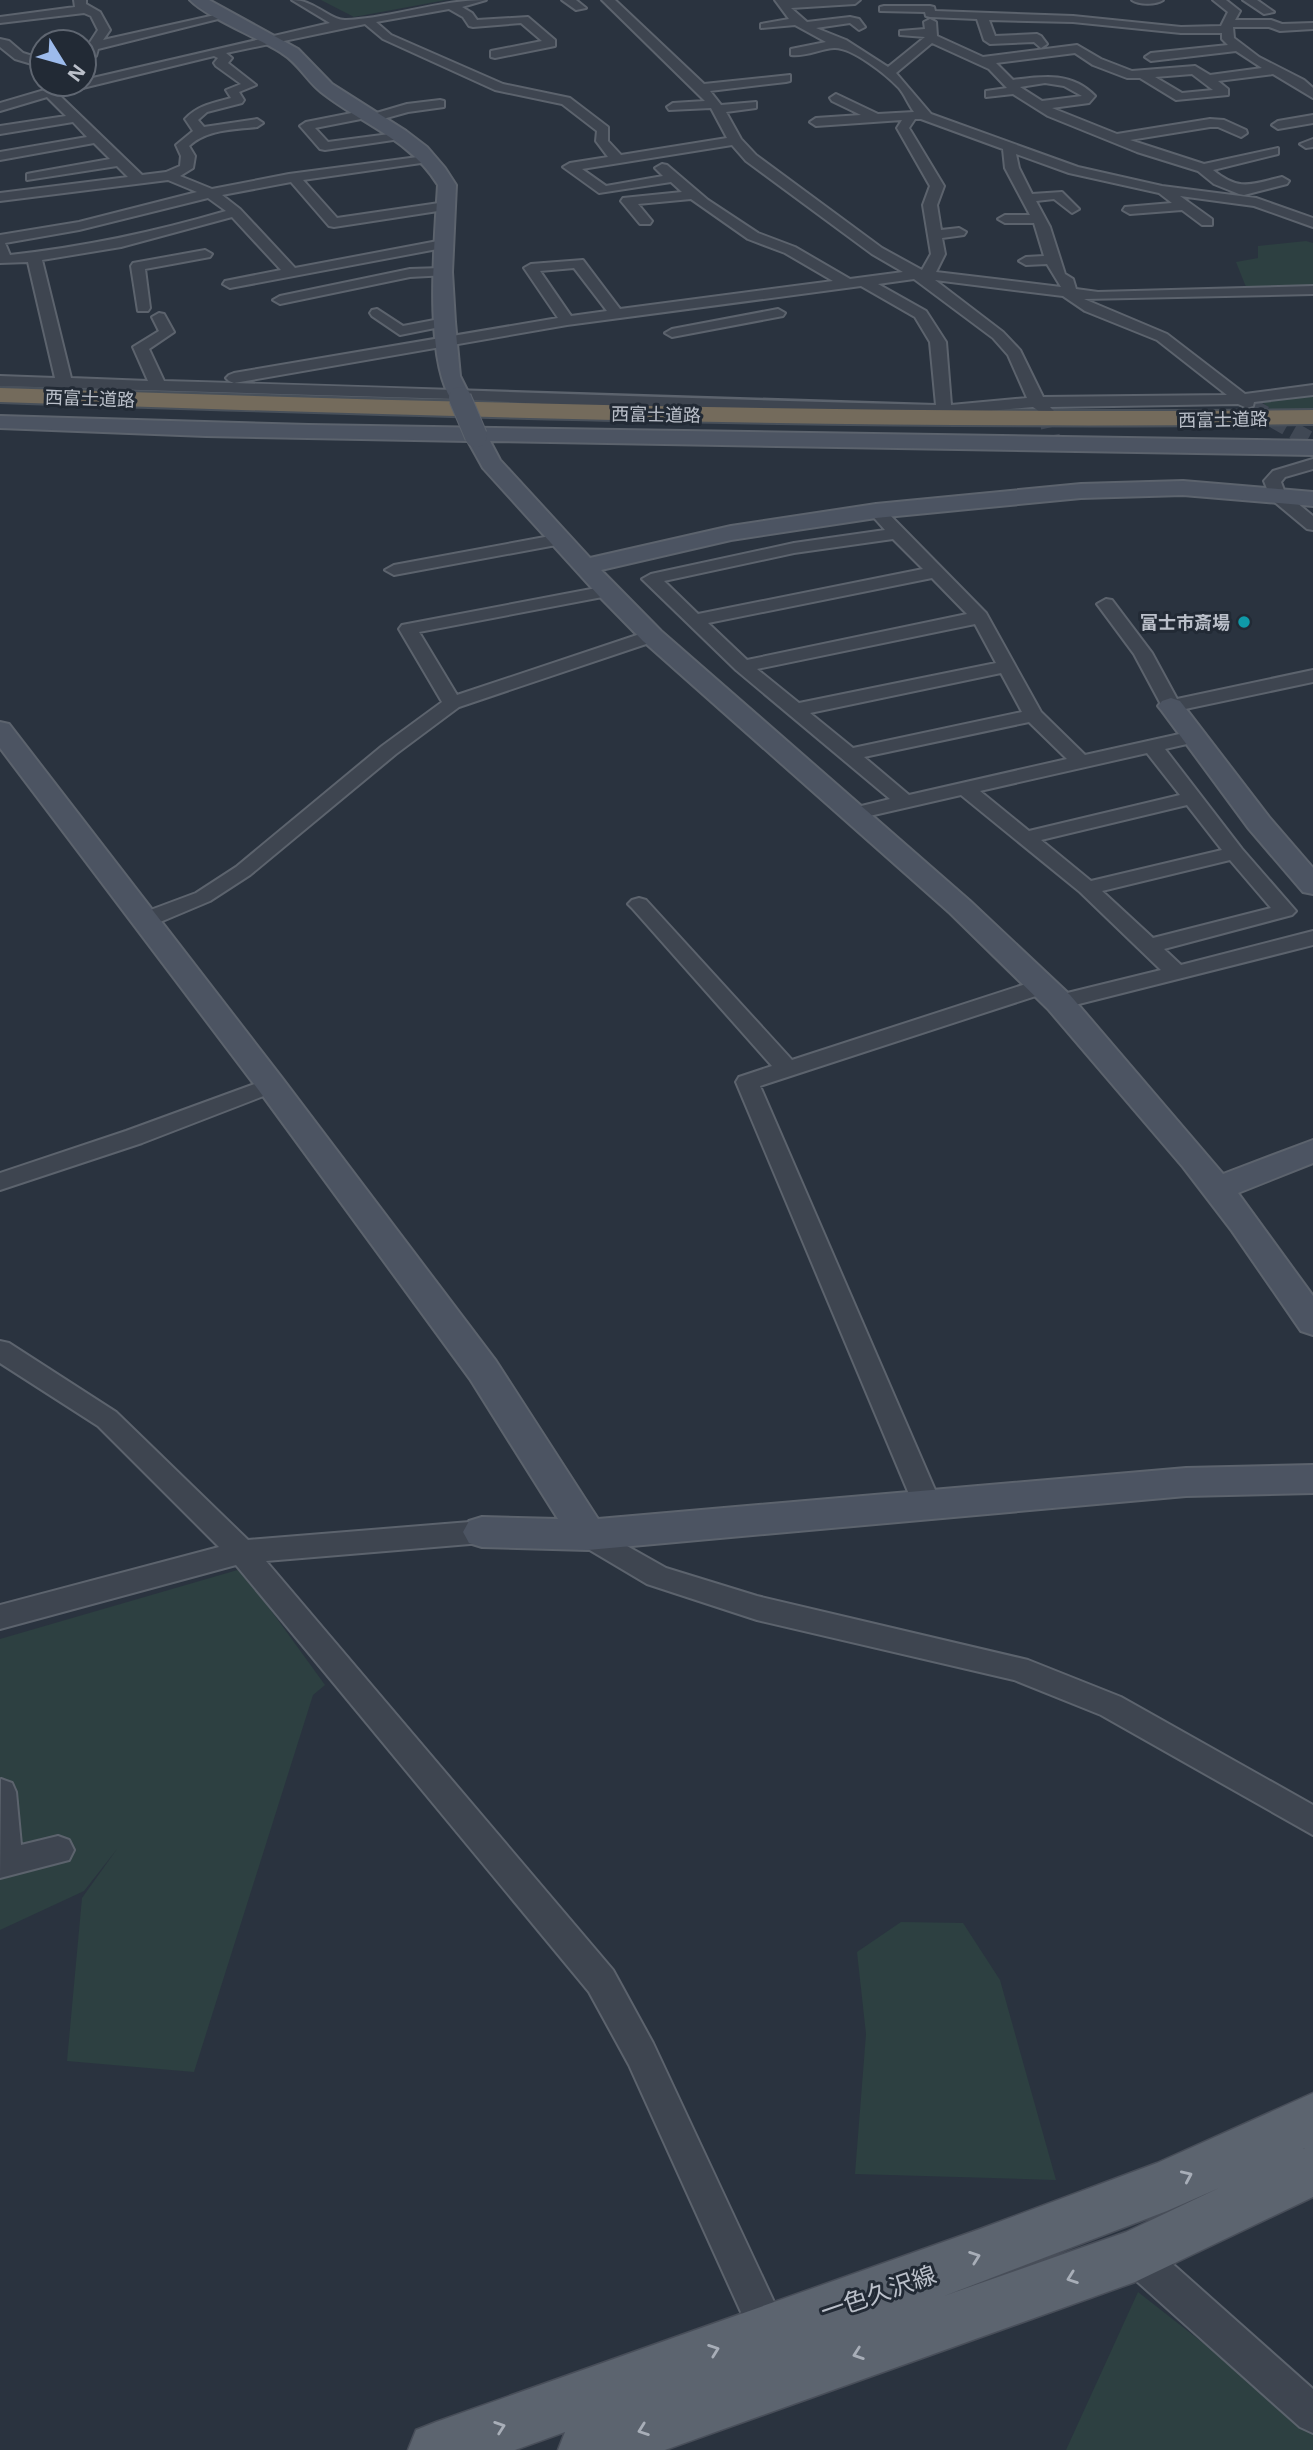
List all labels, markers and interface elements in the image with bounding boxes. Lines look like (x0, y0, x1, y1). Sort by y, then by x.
north arrow (28, 28, 98, 98)
text: N (62, 59, 92, 87)
street label: 西富士道路 (45, 384, 135, 412)
street label: 西富士道路 (611, 401, 701, 427)
street label: 西富士道路 (1178, 406, 1268, 432)
place label: 富士市斎場 (1140, 610, 1230, 634)
marker: 富士市斎場 (1236, 614, 1252, 630)
one-way arrow (1180, 2170, 1192, 2184)
one-way arrow (968, 2252, 980, 2266)
street label: 一色久沢線 (816, 2257, 940, 2327)
one-way arrow (1067, 2270, 1079, 2284)
one-way arrow (708, 2344, 720, 2358)
one-way arrow (852, 2346, 864, 2360)
one-way arrow (494, 2421, 506, 2435)
one-way arrow (638, 2422, 650, 2436)

